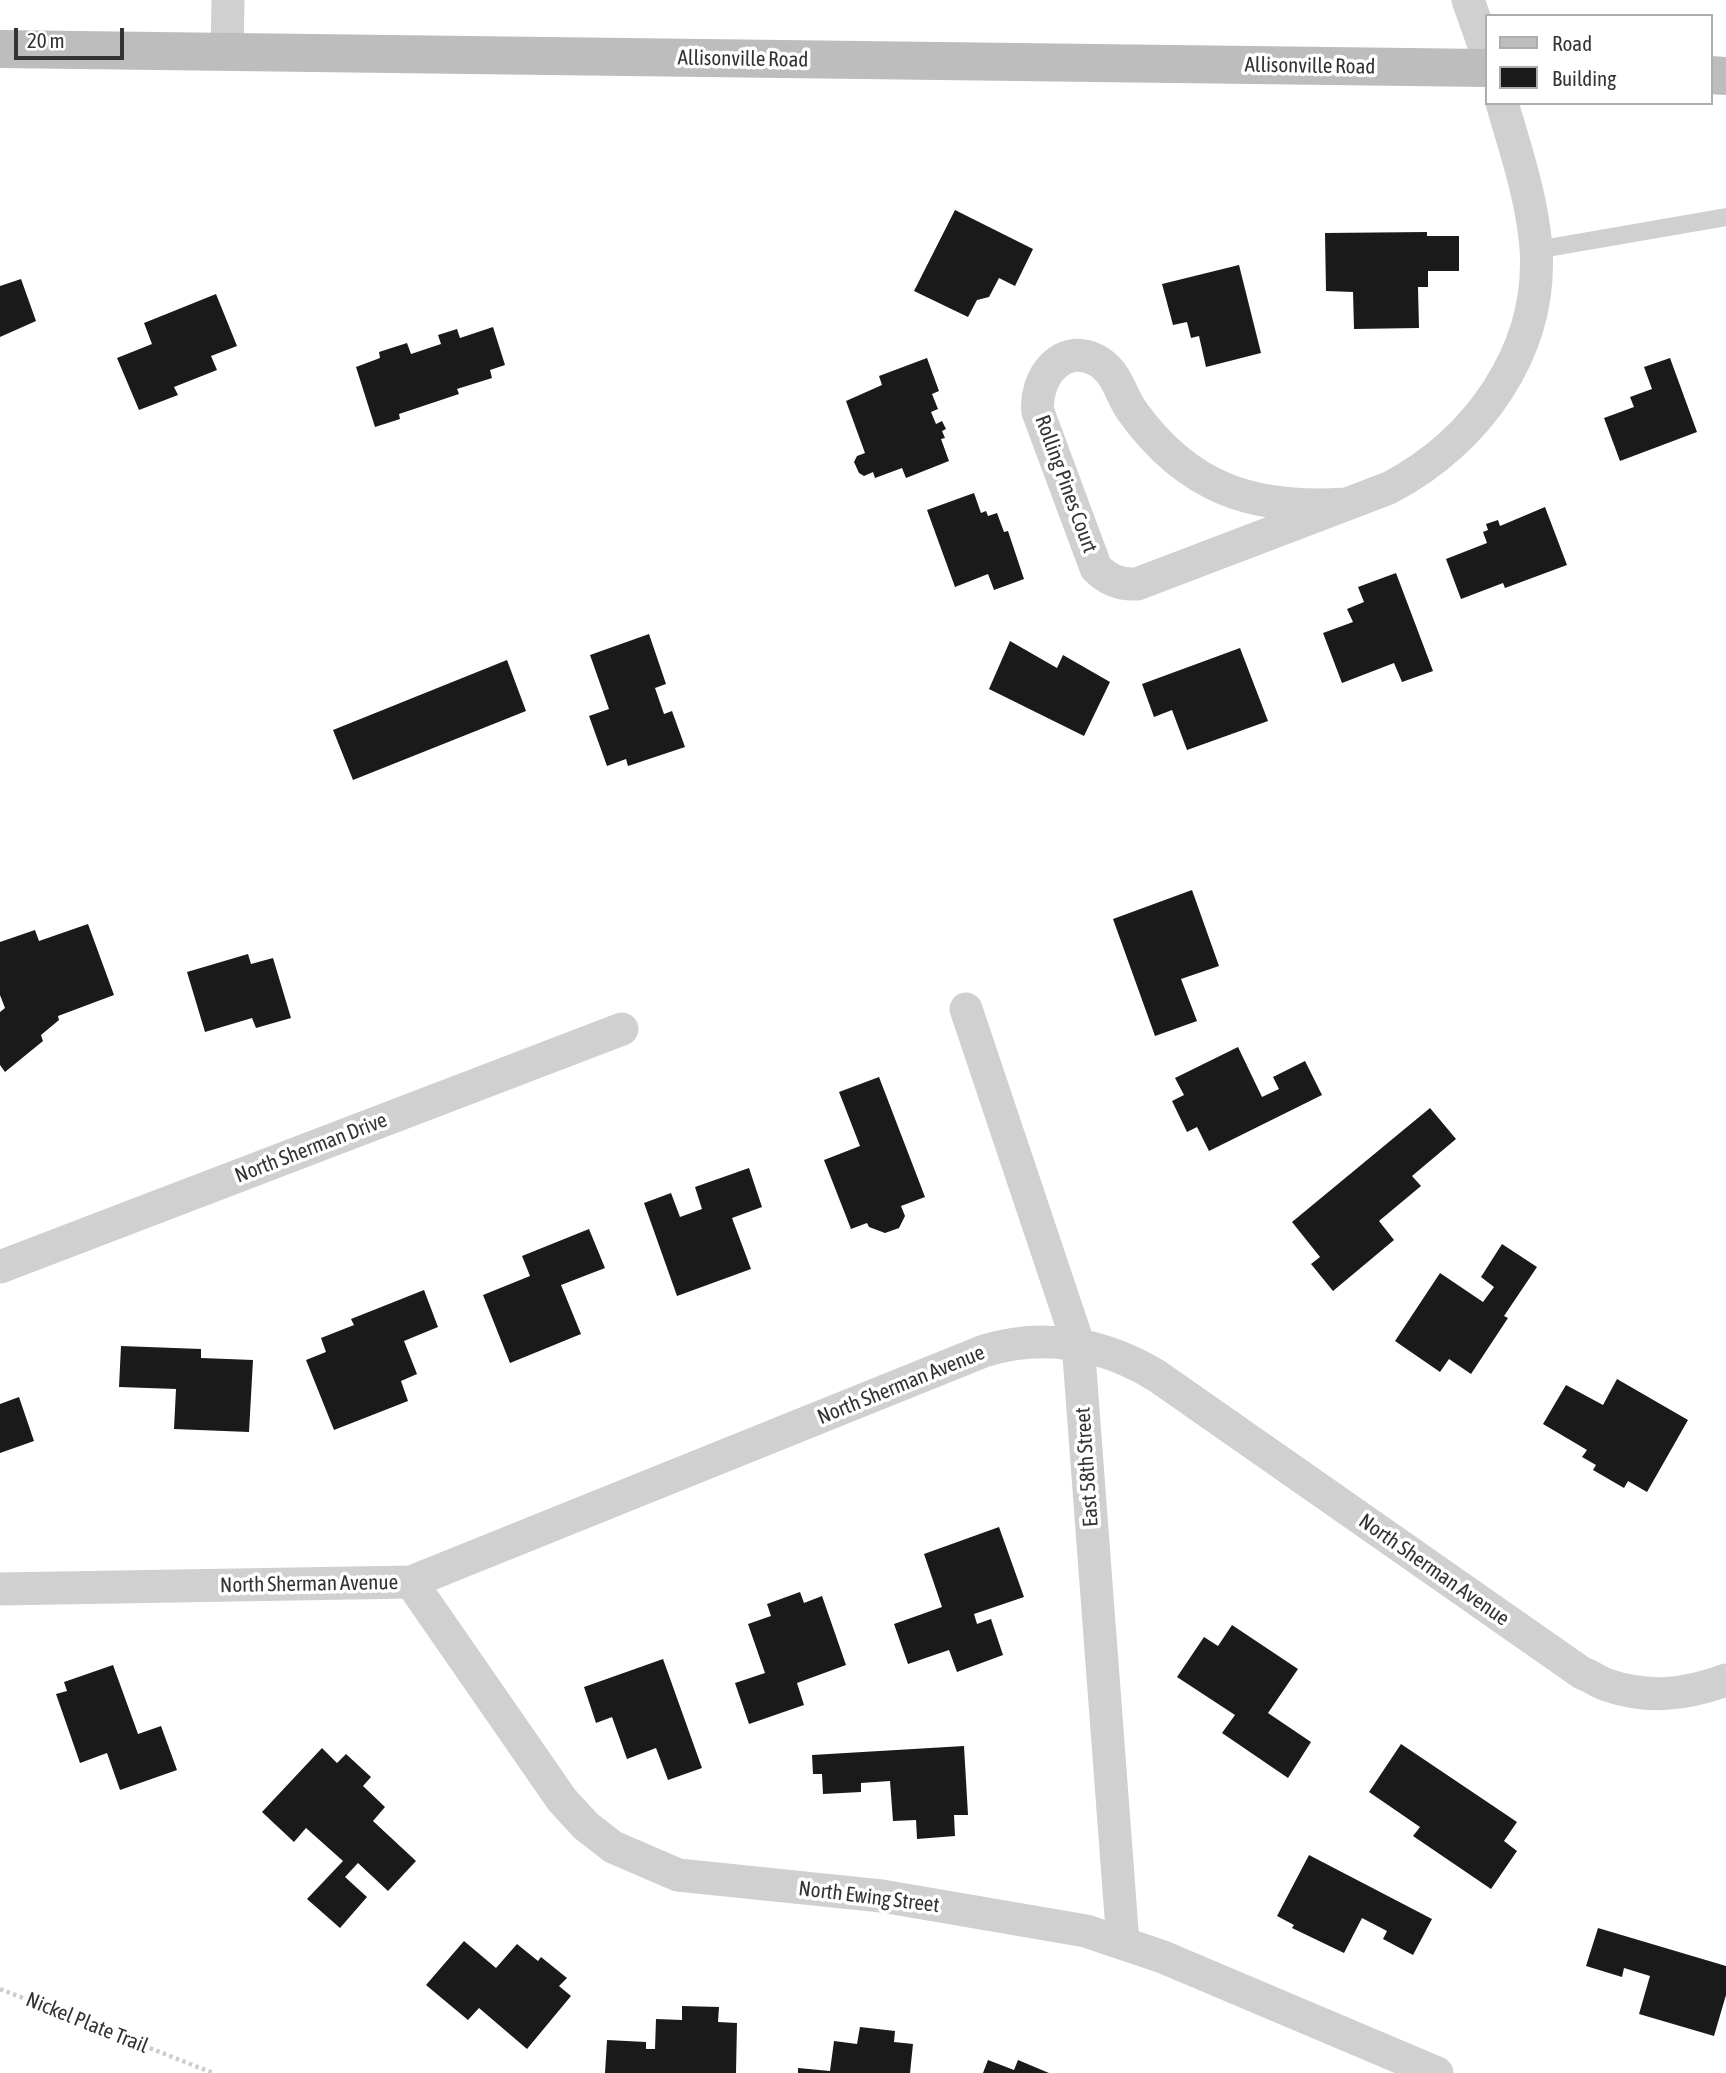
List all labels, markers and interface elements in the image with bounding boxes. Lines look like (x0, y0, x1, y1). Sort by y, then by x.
scale bar (18, 14, 128, 58)
legend (1484, 14, 1712, 105)
text: 20 m (27, 28, 65, 52)
text: Road (1552, 31, 1592, 55)
street label: Allisonville Road (677, 45, 809, 73)
street label: Allisonville Road (1244, 52, 1376, 80)
text: Building (1552, 66, 1616, 90)
street label: Rolling Pines Court (1029, 412, 1103, 556)
street label: North Sherman Drive (231, 1107, 391, 1189)
street label: North Sherman Avenue (814, 1340, 988, 1430)
street label: East 58th Street (1070, 1406, 1104, 1528)
street label: North Sherman Avenue (1354, 1509, 1514, 1631)
street label: North Sherman Avenue (220, 1570, 398, 1598)
street label: North Ewing Street (797, 1876, 941, 1918)
street label: Nickel Plate Trail (22, 1987, 152, 2059)

